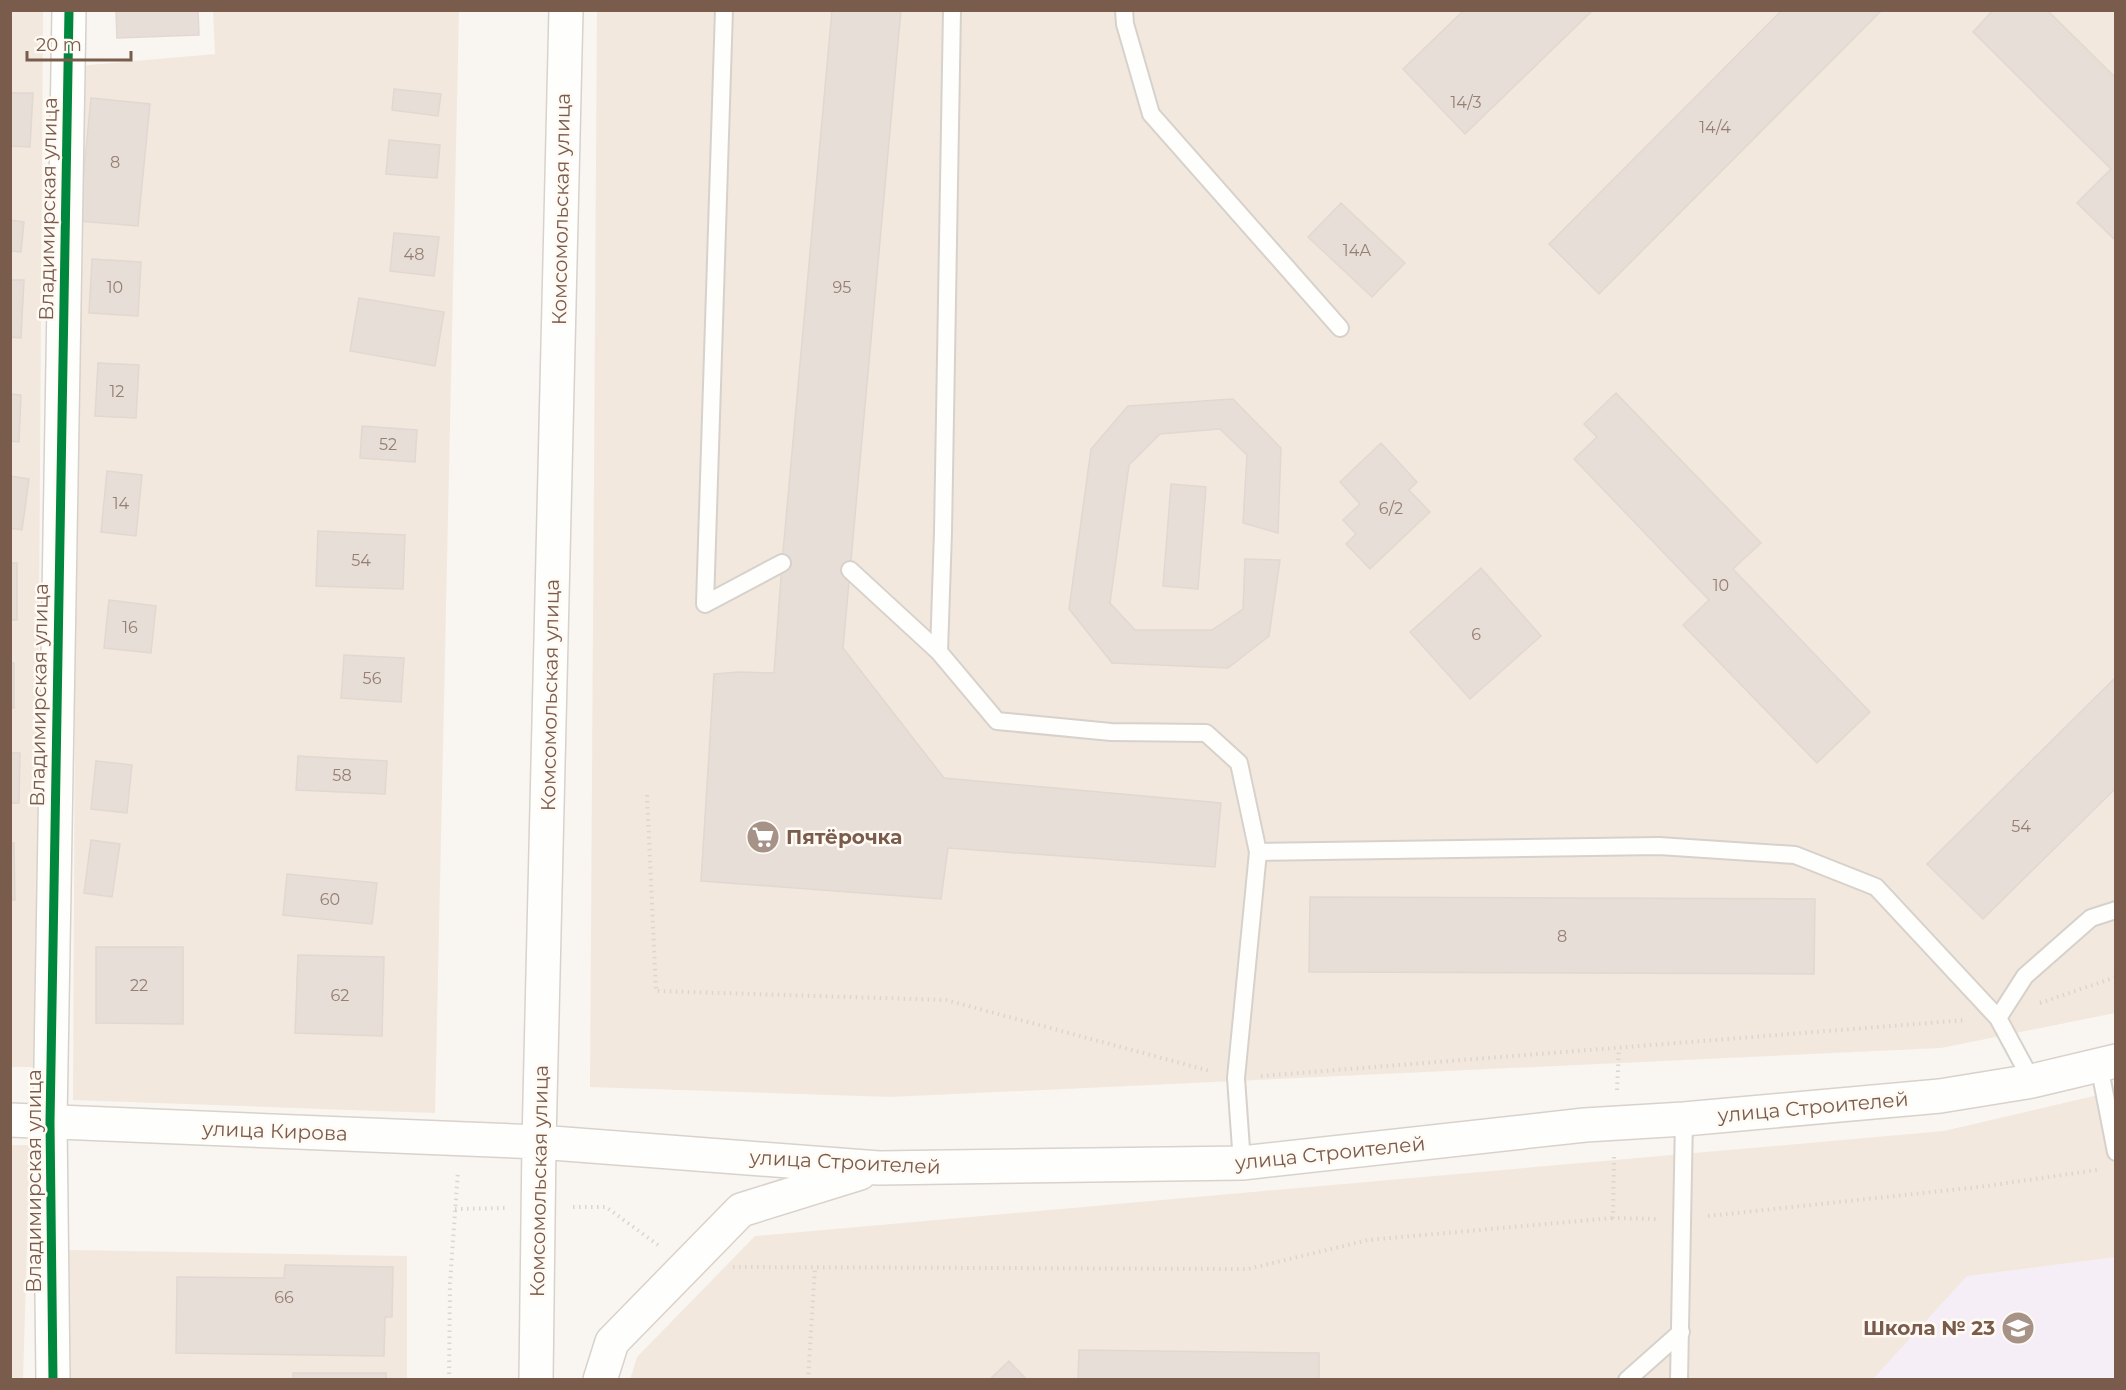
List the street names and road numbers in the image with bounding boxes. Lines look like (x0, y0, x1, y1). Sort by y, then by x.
street label: Комсомольская улица (547, 93, 575, 325)
street label: Владимирская улица (34, 97, 62, 321)
street label: Комсомольская улица (536, 579, 564, 811)
street label: Владимирская улица (25, 583, 53, 807)
street label: Комсомольская улица (525, 1065, 553, 1297)
street label: Владимирская улица (22, 1069, 46, 1293)
street label: улица Строителей (1716, 1087, 1909, 1127)
street label: улица Кирова (201, 1116, 348, 1146)
street label: улица Строителей (1233, 1131, 1426, 1175)
street label: улица Строителей (748, 1145, 941, 1179)

